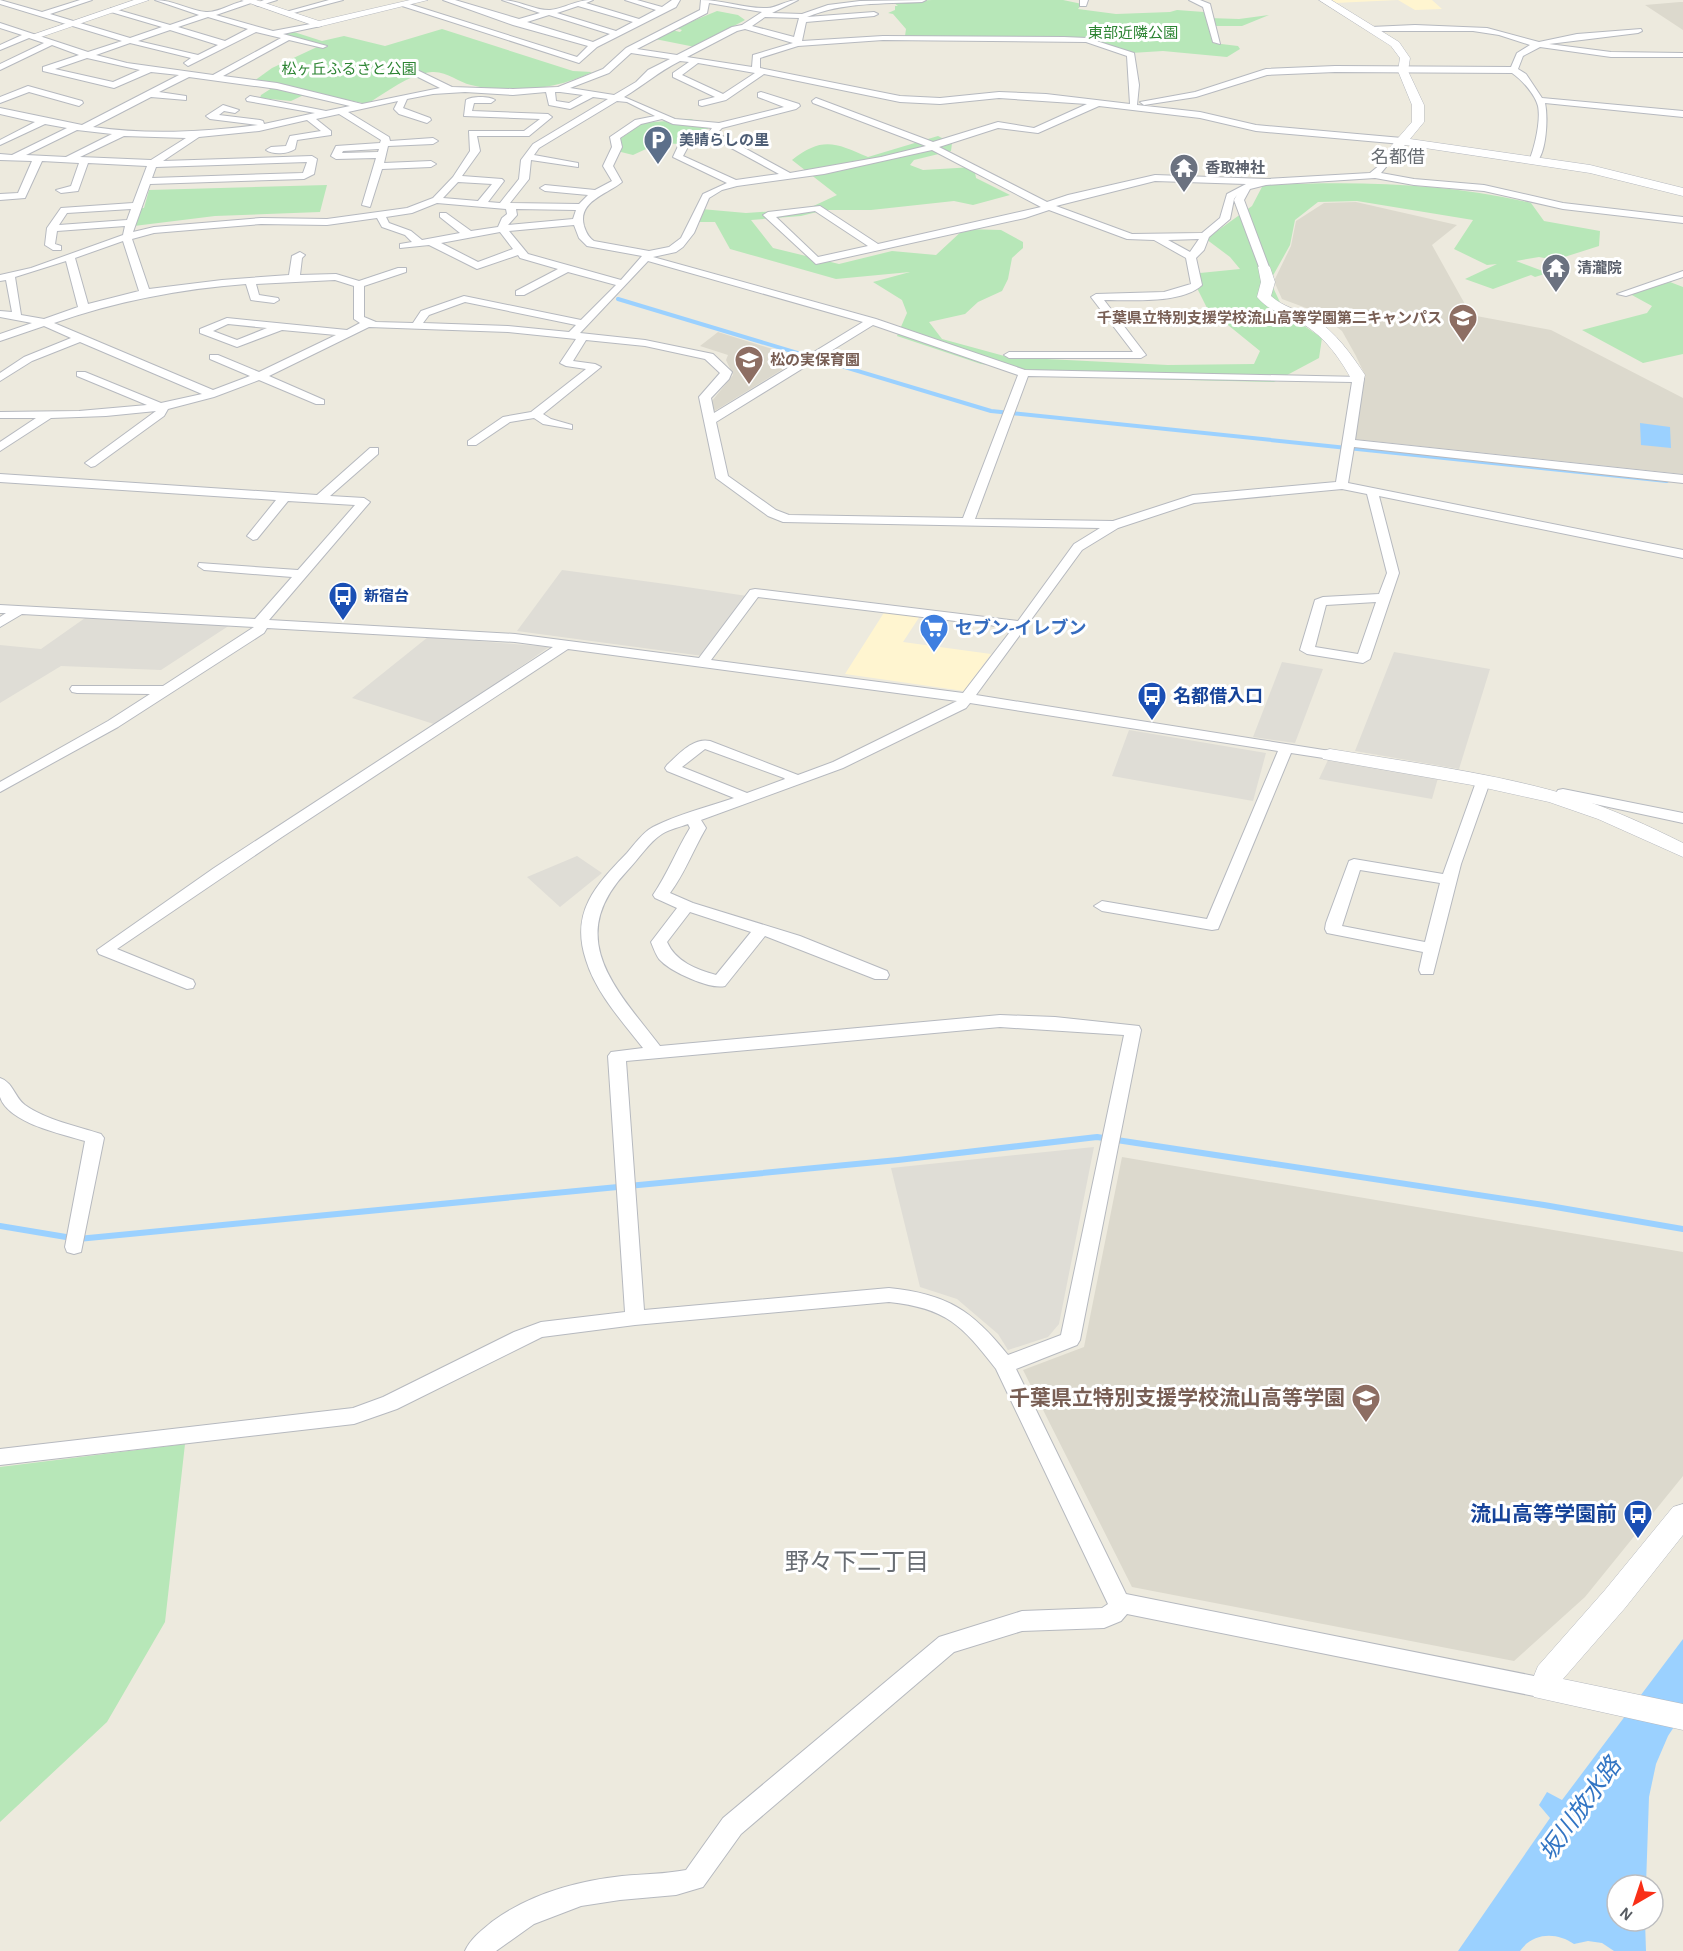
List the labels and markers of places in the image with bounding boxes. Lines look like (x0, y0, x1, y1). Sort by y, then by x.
parking icon: 美晴らしの里 (642, 124, 674, 166)
place label: 美晴らしの里 (679, 132, 769, 148)
temple icon: 香取神社 (1168, 152, 1200, 194)
place label: 香取神社 (1205, 159, 1265, 176)
temple icon: 清瀧院 (1540, 252, 1572, 294)
place label: 清瀧院 (1577, 260, 1622, 276)
school or university icon: 千葉県立特別支援学校流山高等学園第二キャンパス (1447, 302, 1479, 344)
place label: 千葉県立特別支援学校流山高等学園第二キャンパス (1097, 310, 1442, 326)
school or university icon: 松の実保育園 (733, 344, 765, 386)
place label: 松の実保育園 (770, 352, 860, 368)
bus stop icon: 新宿台 (327, 580, 359, 622)
place label: 新宿台 (364, 588, 409, 604)
supermarket icon: セブン-イレブン (918, 612, 950, 654)
place label: セブン-イレブン (955, 618, 1086, 638)
bus stop icon: 名都借入口 (1136, 680, 1168, 722)
place label: 名都借入口 (1173, 686, 1263, 706)
school or university icon: 千葉県立特別支援学校流山高等学園 (1350, 1382, 1382, 1424)
place label: 千葉県立特別支援学校流山高等学園 (1009, 1387, 1345, 1409)
bus stop icon: 流山高等学園前 (1622, 1498, 1654, 1540)
place label: 流山高等学園前 (1470, 1502, 1617, 1525)

